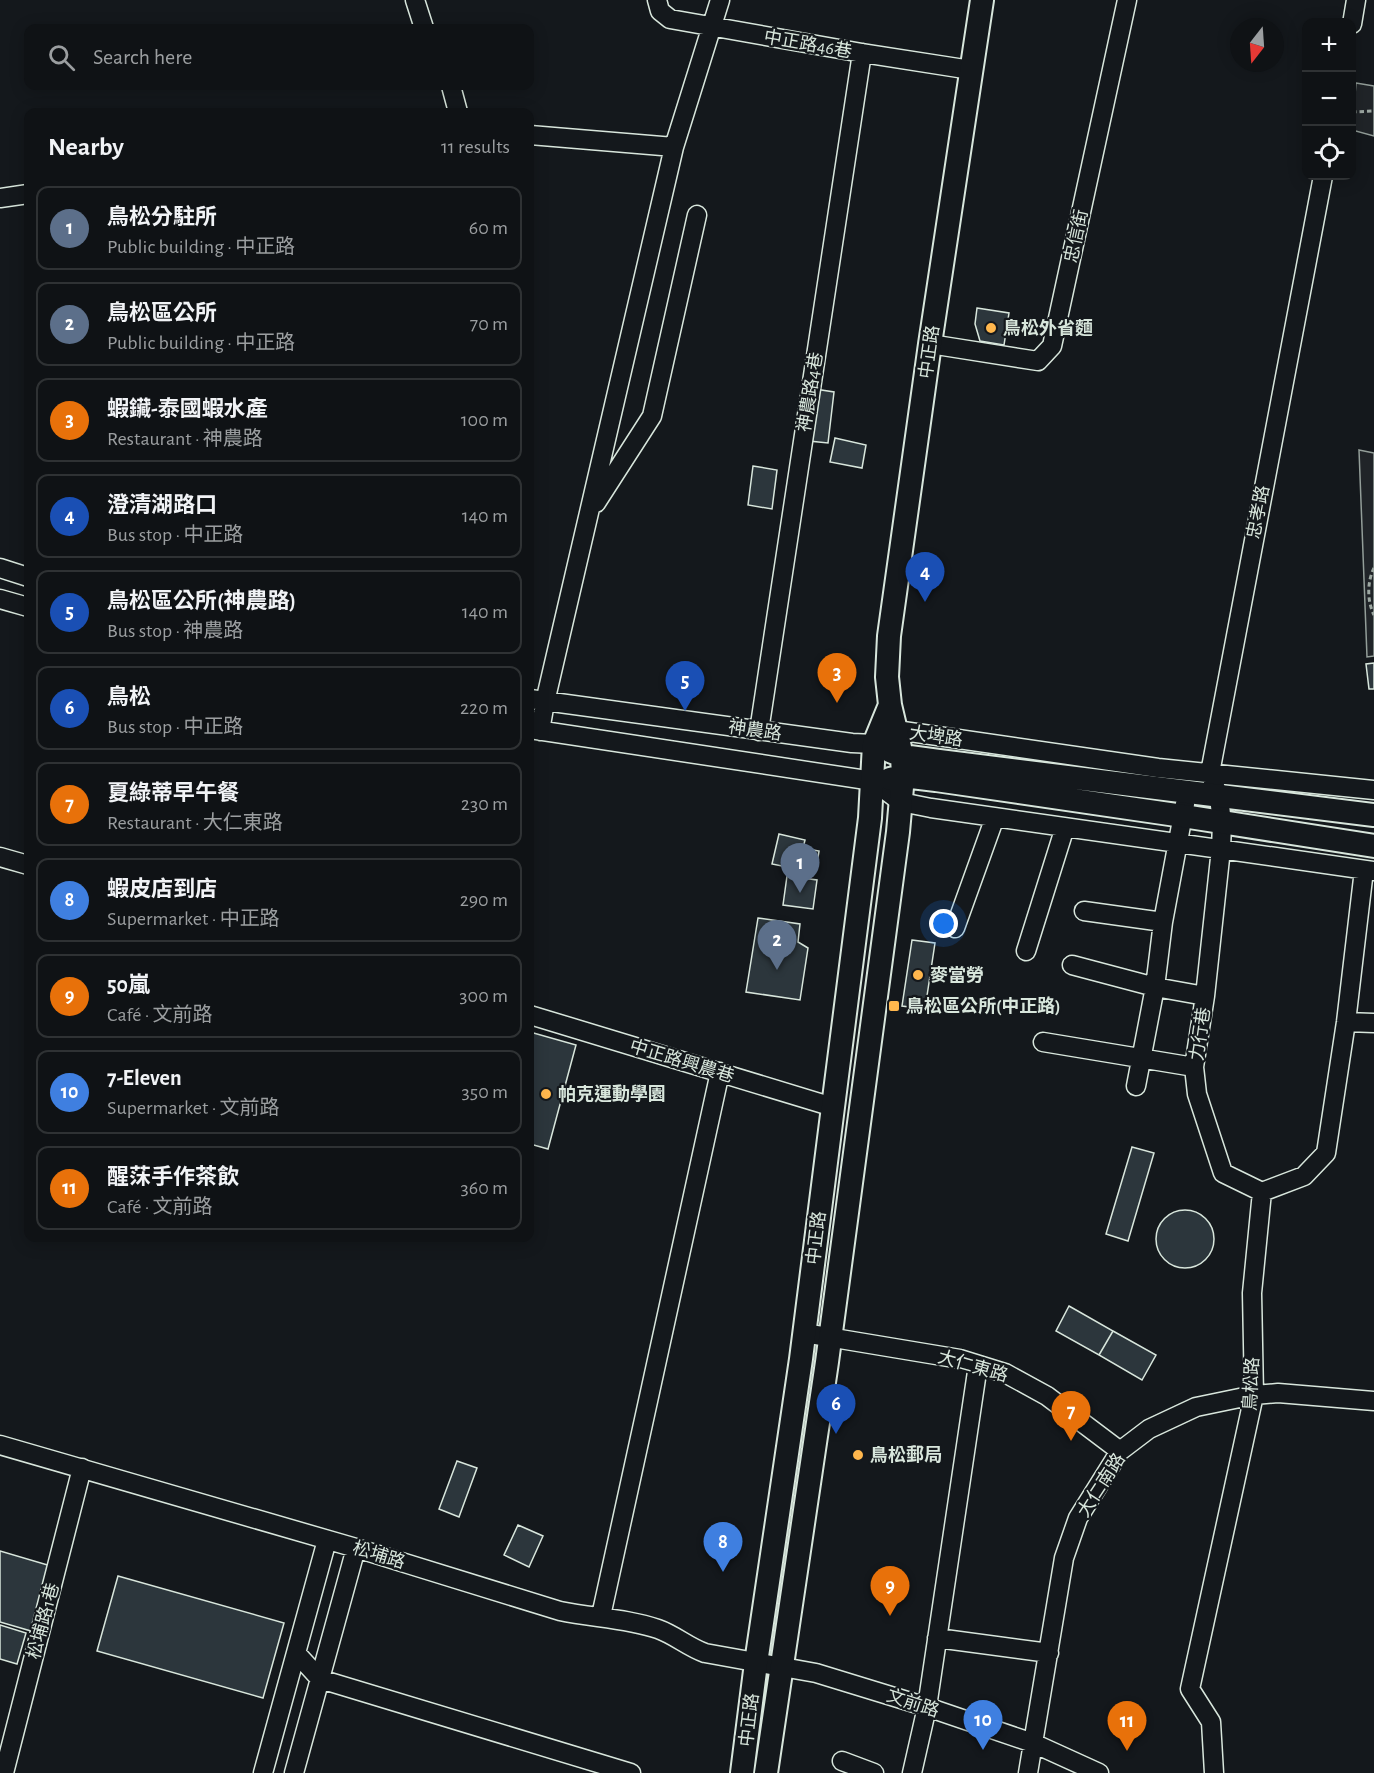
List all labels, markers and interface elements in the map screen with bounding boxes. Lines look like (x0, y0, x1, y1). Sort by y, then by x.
north arrow (1230, 18, 1284, 72)
map controls (1302, 18, 1356, 180)
button: + (1302, 18, 1356, 72)
search box (24, 24, 534, 90)
street label: 中正路46巷 (762, 26, 854, 62)
icon: search (45, 41, 78, 74)
text: Search here (93, 46, 192, 68)
button: − (1302, 72, 1356, 126)
button: locate (1302, 126, 1356, 180)
text: Nearby (48, 134, 124, 160)
text: 11 results (441, 137, 510, 157)
text: 鳥松分駐所 (107, 206, 217, 228)
street label: 忠信街 (1061, 208, 1091, 264)
text: 1 (66, 218, 73, 238)
text: 60 m (469, 218, 508, 238)
text: Public building · 中正路 (107, 237, 295, 257)
text: 鳥松區公所 (107, 302, 217, 324)
text: 2 (65, 314, 74, 334)
text: 70 m (470, 314, 508, 334)
place label: 鳥松外省麵 (1003, 318, 1093, 338)
marker: 鳥松外省麵 (984, 321, 998, 335)
street label: 中正路 (915, 324, 943, 380)
text: Public building · 中正路 (107, 333, 295, 353)
street label: 神農路4巷 (794, 351, 826, 433)
text: 蝦鑶-泰國蝦水產 (107, 398, 268, 420)
text: 3 (65, 410, 74, 430)
text: 100 m (461, 410, 508, 430)
text: Restaurant · 神農路 (107, 429, 263, 449)
street label: 忠孝路 (1243, 484, 1273, 540)
text: 澄清湖路口 (107, 494, 217, 516)
text: 4 (64, 506, 75, 526)
text: 140 m (462, 506, 508, 526)
text: Bus stop · 中正路 (107, 525, 243, 545)
pin: 4 (906, 552, 944, 602)
text: 鳥松區公所(神農路) (107, 590, 296, 612)
text: 5 (65, 602, 74, 622)
text: 140 m (462, 602, 508, 622)
text: Bus stop · 神農路 (107, 621, 243, 641)
pin: 3 (818, 654, 856, 703)
pin: 5 (666, 662, 704, 711)
text: 鳥松 (107, 686, 151, 708)
text: 6 (65, 698, 74, 718)
text: 220 m (460, 698, 508, 718)
street label: 神農路 (727, 716, 783, 744)
text: Bus stop · 中正路 (107, 717, 243, 737)
street label: 大埤路 (908, 722, 964, 750)
text: 夏綠蒂早午餐 (107, 782, 239, 804)
text: 7 (65, 794, 74, 814)
text: 230 m (461, 794, 508, 814)
text: Restaurant · 大仁東路 (107, 813, 283, 833)
pin: 1 (780, 844, 820, 893)
text: 蝦皮店到店 (107, 878, 217, 900)
text: 8 (65, 890, 74, 910)
text: 290 m (460, 890, 508, 910)
text: Supermarket · 中正路 (107, 909, 280, 929)
your location (929, 909, 958, 938)
pin: 2 (758, 920, 796, 970)
place label: 麥當勞 (930, 966, 984, 985)
marker: 麥當勞 (911, 968, 925, 982)
text: 50嵐 (107, 974, 150, 996)
text: 9 (65, 986, 74, 1006)
text: 300 m (459, 986, 508, 1006)
place label: 鳥松區公所(中正路) (906, 996, 1061, 1016)
marker: 鳥松區公所(中正路) (887, 999, 901, 1013)
text: Café · 文前路 (107, 1005, 213, 1025)
street label: 力行巷 (1186, 1006, 1214, 1062)
street label: 中正路興農巷 (627, 1036, 737, 1086)
text: 7-Eleven (107, 1067, 182, 1089)
text: 10 (61, 1082, 78, 1102)
text: 350 m (462, 1082, 508, 1102)
place label: 帕克運動學園 (558, 1084, 666, 1104)
marker: 帕克運動學園 (539, 1087, 553, 1101)
text: Supermarket · 文前路 (107, 1098, 280, 1118)
text: 醒莯手作茶飲 (107, 1166, 239, 1188)
text: 11 (62, 1178, 77, 1198)
text: 360 m (461, 1178, 508, 1198)
text: Café · 文前路 (107, 1197, 213, 1217)
street label: 中正路 (803, 1210, 829, 1266)
street label: 大仁東路 (936, 1346, 1010, 1386)
street label: 鳥松路 (1240, 1357, 1262, 1411)
pin: 6 (816, 1384, 856, 1434)
pin: 7 (1052, 1392, 1090, 1441)
place label: 鳥松郵局 (870, 1444, 942, 1465)
marker: 鳥松郵局 (851, 1448, 865, 1462)
street label: 大仁南路 (1073, 1449, 1129, 1521)
pin: 8 (704, 1522, 742, 1572)
street label: 松埔路 (350, 1538, 408, 1572)
pin: 9 (870, 1566, 910, 1616)
street label: 松埔路1巷 (23, 1581, 63, 1661)
street label: 文前路 (884, 1685, 942, 1721)
street label: 中正路 (736, 1692, 762, 1748)
pin: 10 (964, 1700, 1002, 1750)
pin: 11 (1108, 1702, 1146, 1751)

